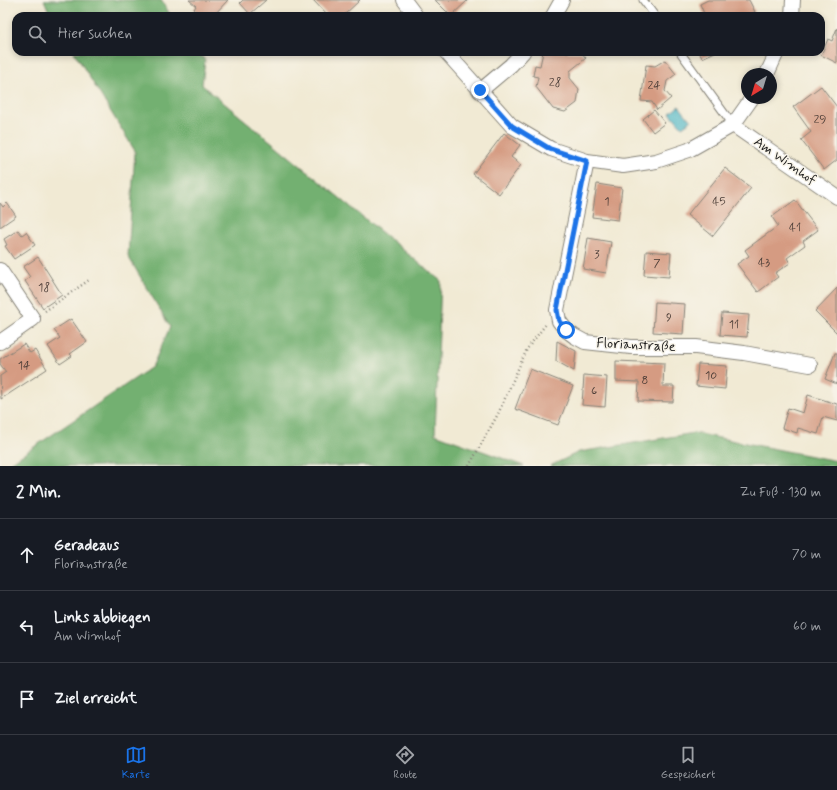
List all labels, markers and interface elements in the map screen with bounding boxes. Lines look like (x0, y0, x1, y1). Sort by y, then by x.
search box (12, 12, 825, 56)
icon: search (26, 23, 48, 45)
text: Hier suchen (58, 24, 132, 44)
north arrow (741, 68, 777, 104)
house number: 28 (549, 75, 561, 91)
house number: 24 (647, 78, 661, 94)
route end (471, 81, 489, 99)
house number: 29 (813, 112, 827, 128)
street label: Am Wimhof (750, 133, 820, 189)
house number: 1 (604, 194, 610, 210)
house number: 45 (712, 194, 726, 210)
house number: 41 (789, 220, 801, 236)
house number: 3 (594, 247, 600, 263)
house number: 43 (758, 255, 770, 271)
house number: 7 (653, 256, 661, 272)
house number: 18 (38, 280, 50, 296)
house number: 9 (666, 310, 672, 326)
house number: 11 (729, 317, 739, 333)
route start (557, 321, 575, 339)
street label: Florianstraße (596, 334, 676, 356)
house number: 14 (18, 358, 30, 374)
house number: 10 (705, 368, 717, 384)
house number: 8 (642, 373, 648, 389)
house number: 6 (591, 383, 597, 399)
text: 2 Min. (16, 481, 61, 503)
text: Zu Fuß · 130 m (740, 484, 821, 501)
text: Geradeaus (54, 536, 119, 556)
icon: ahead (16, 544, 38, 566)
text: 70 m (792, 546, 821, 563)
text: Florianstraße (54, 556, 128, 573)
text: Links abbiegen (54, 608, 151, 628)
icon: left (16, 616, 38, 638)
text: 60 m (793, 618, 821, 635)
text: Am Wimhof (54, 628, 121, 645)
icon: arrive (16, 688, 38, 710)
text: Ziel erreicht (54, 689, 137, 709)
tab: Karte (122, 744, 150, 782)
tab: Route (393, 744, 417, 782)
tab: Gespeichert (661, 744, 715, 782)

